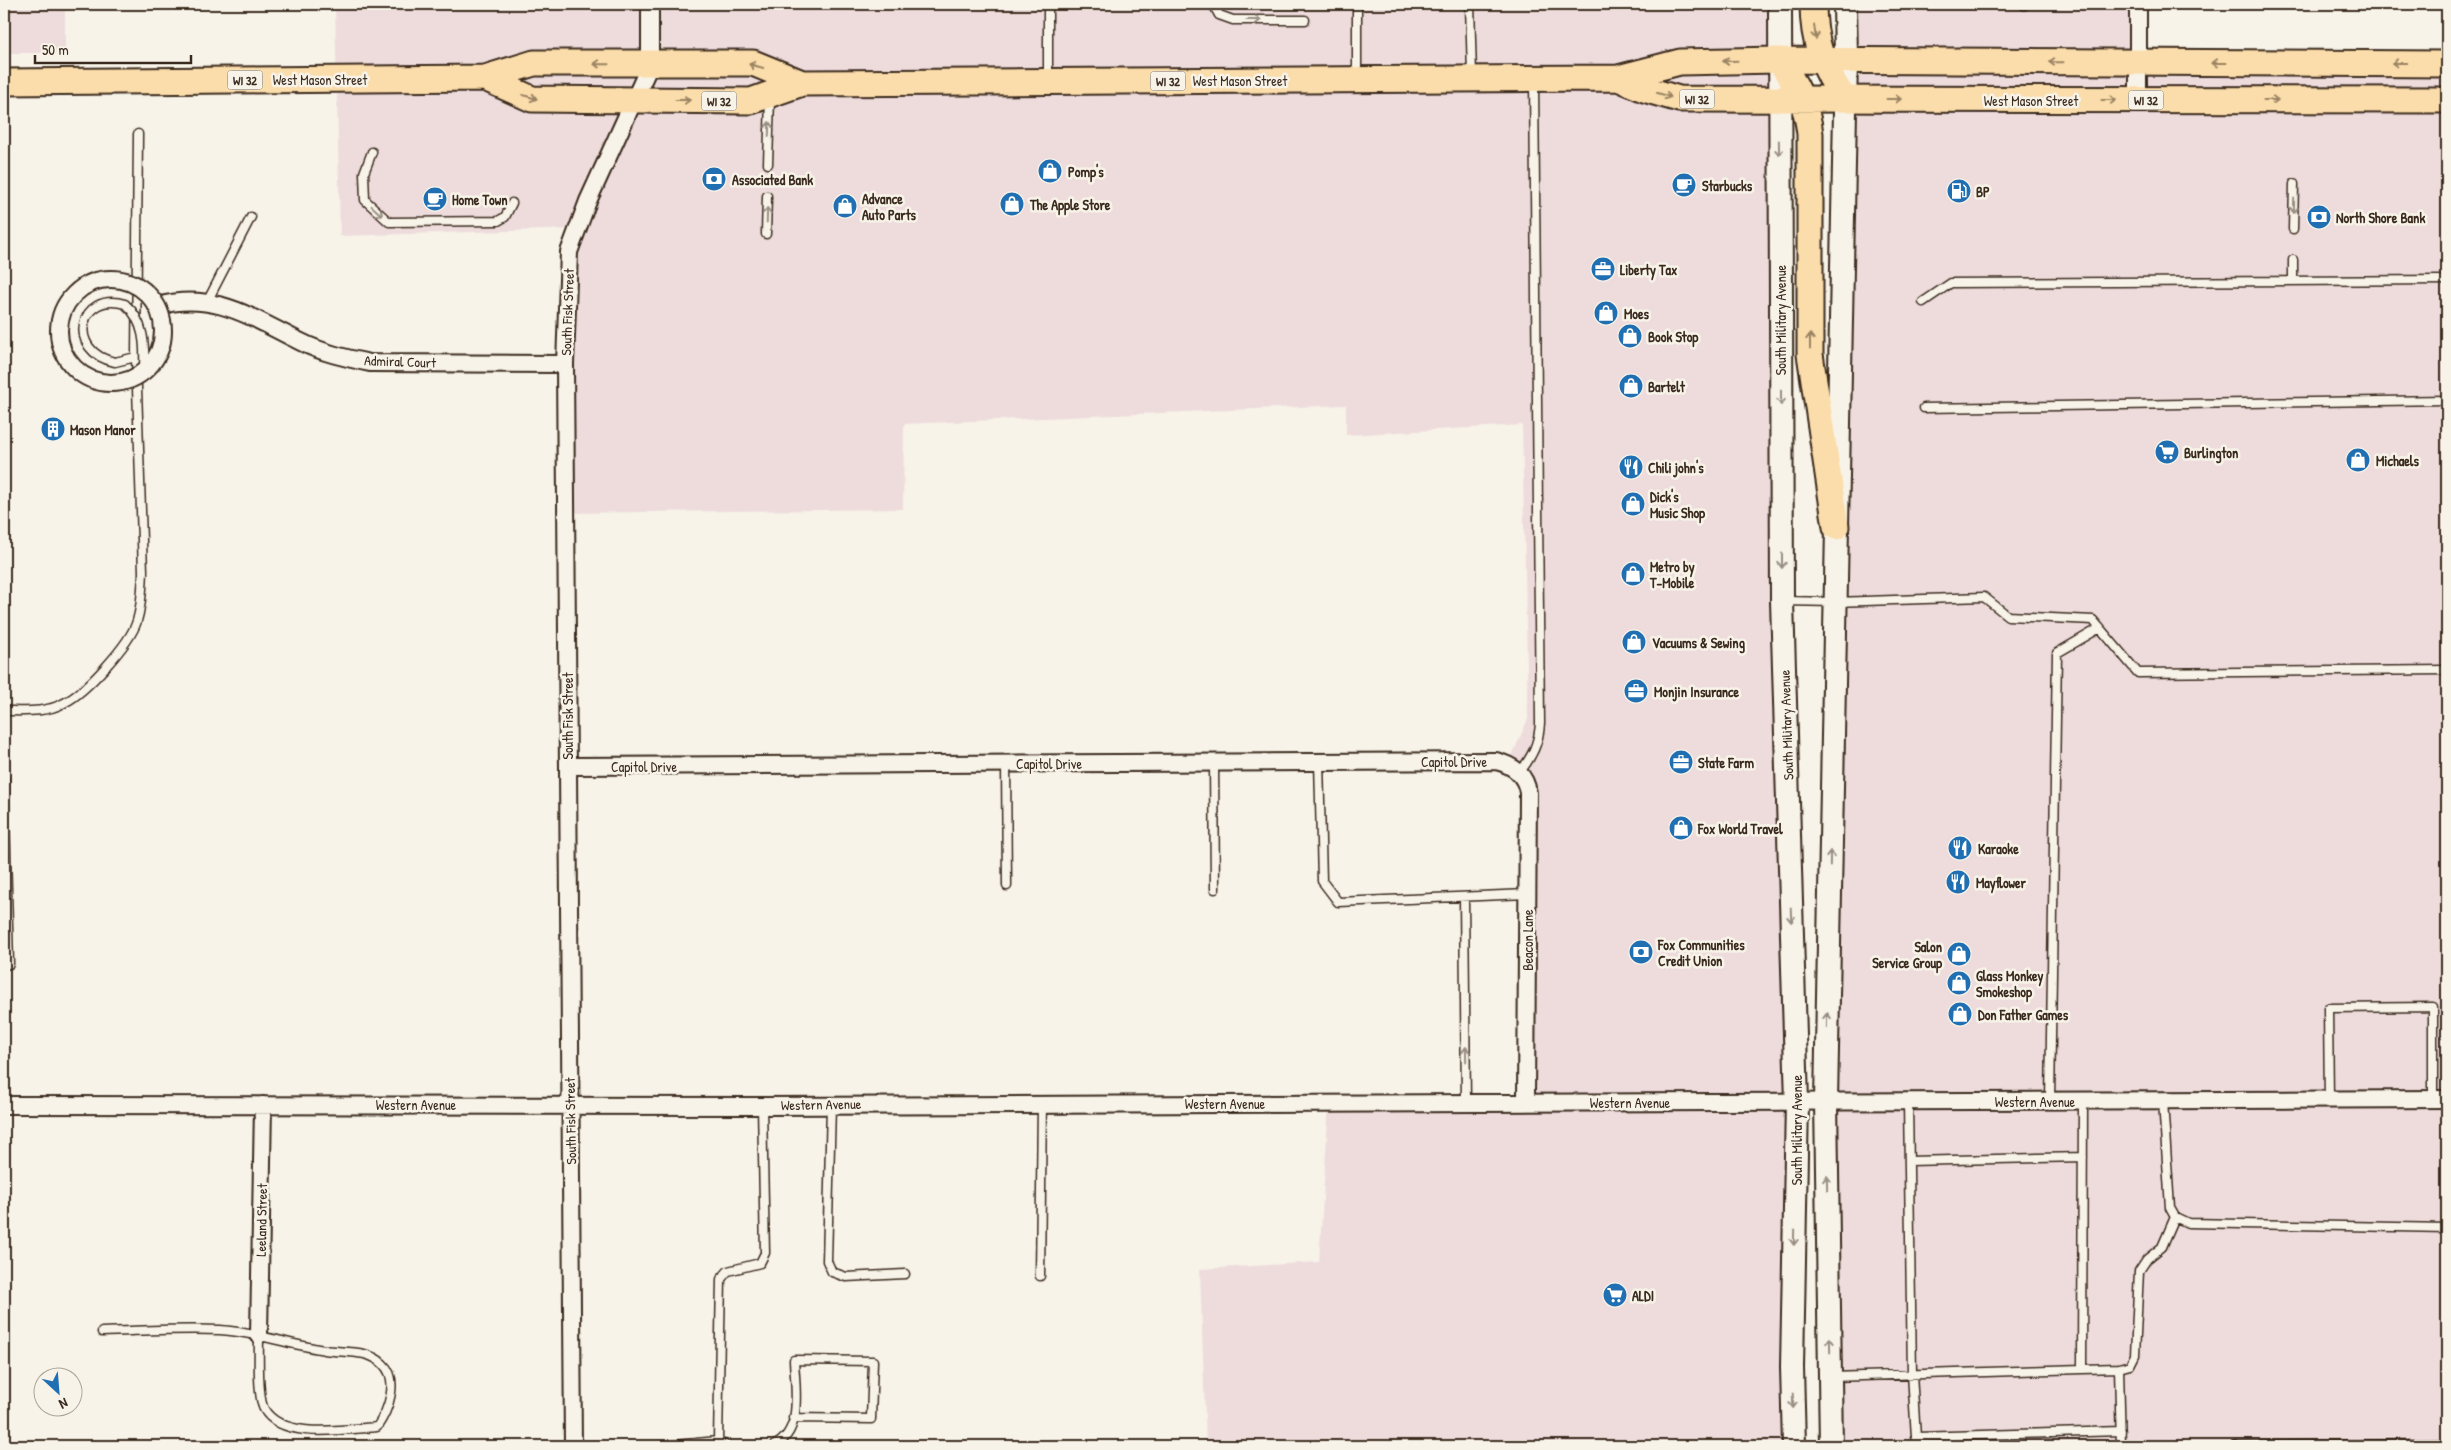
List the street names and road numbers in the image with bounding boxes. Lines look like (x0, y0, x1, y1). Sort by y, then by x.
road number: WI 32 (228, 70, 262, 90)
street label: West Mason Street (273, 70, 367, 89)
street label: West Mason Street (1193, 71, 1287, 90)
road number: WI 32 (1150, 72, 1186, 90)
road number: WI 32 (1680, 90, 1714, 108)
road number: WI 32 (2128, 90, 2164, 110)
street label: West Mason Street (1984, 91, 2078, 110)
road number: WI 32 (702, 92, 736, 110)
street label: South Military Avenue (1771, 264, 1791, 375)
street label: South Fisk Street (556, 268, 578, 356)
street label: Admiral Court (364, 350, 436, 372)
street label: South Military Avenue (1775, 669, 1798, 780)
street label: South Fisk Street (558, 672, 577, 759)
street label: Capitol Drive (1421, 752, 1487, 772)
street label: Capitol Drive (1016, 754, 1082, 774)
street label: Capitol Drive (611, 757, 677, 777)
street label: Beacon Lane (1518, 909, 1537, 971)
street label: South Military Avenue (1787, 1074, 1807, 1185)
street label: South Fisk Street (560, 1077, 580, 1165)
street label: Western Avenue (1995, 1092, 2076, 1111)
street label: Western Avenue (1590, 1093, 1671, 1112)
street label: Western Avenue (781, 1094, 862, 1114)
street label: Western Avenue (1185, 1094, 1266, 1113)
street label: Western Avenue (376, 1095, 457, 1114)
street label: Leeland Street (251, 1183, 271, 1257)

